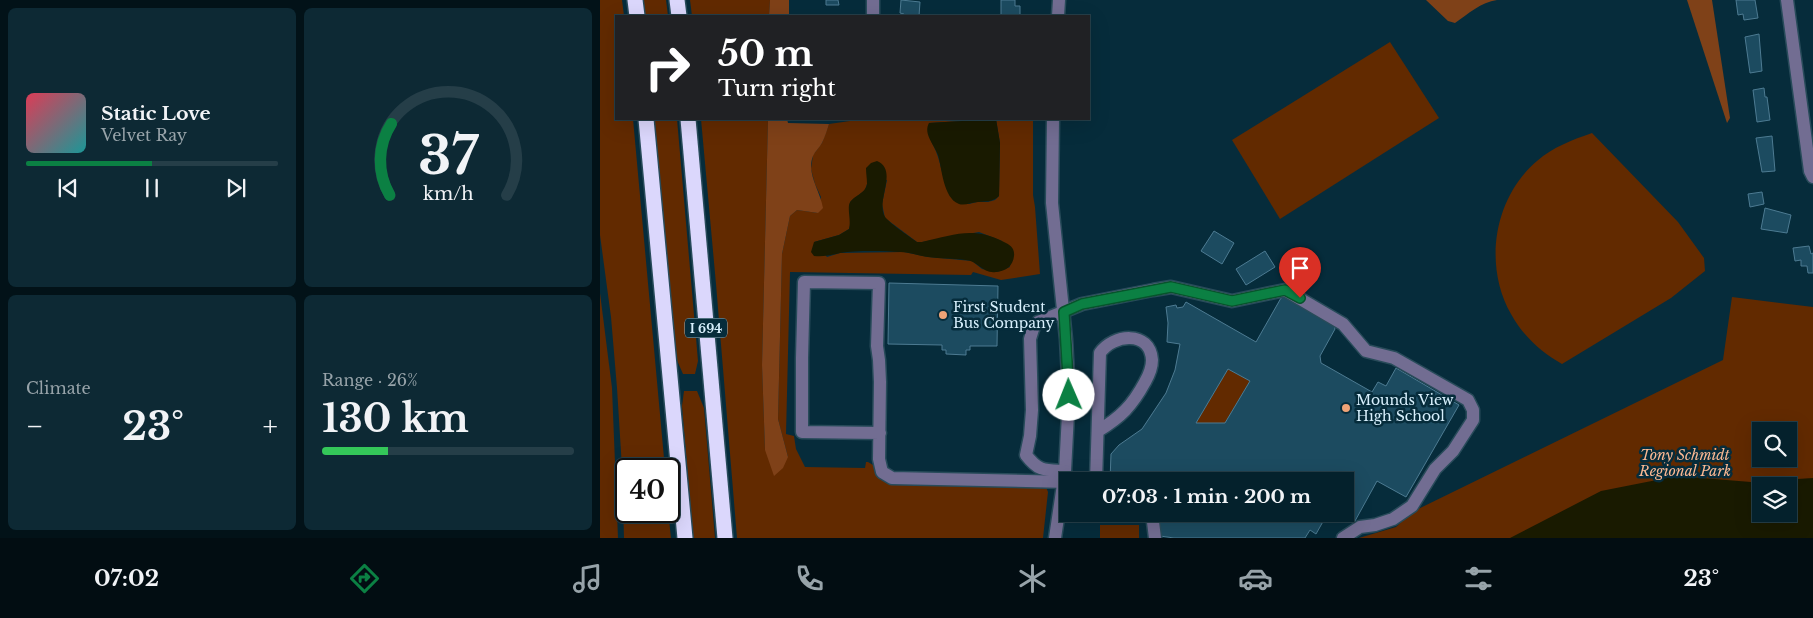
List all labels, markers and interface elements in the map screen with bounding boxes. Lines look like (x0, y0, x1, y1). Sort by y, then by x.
text: 50 m (718, 32, 813, 75)
icon: right (635, 35, 700, 100)
text: Turn right (718, 75, 836, 102)
text: Static Love (101, 102, 211, 125)
text: 37 (418, 124, 479, 188)
text: Velvet Ray (101, 125, 187, 145)
icon: previous (54, 174, 82, 202)
icon: pause (138, 174, 166, 202)
icon: next (222, 174, 250, 202)
text: km/h (423, 183, 473, 205)
pin (1279, 247, 1321, 298)
icon: arrive (1286, 254, 1314, 282)
place label: First Student Bus Company (953, 298, 1054, 332)
marker: First Student Bus Company (937, 309, 949, 321)
road number: I 694 (685, 318, 727, 338)
position arrow (1042, 368, 1094, 420)
text: Range · 26% (322, 370, 418, 390)
text: Climate (26, 378, 91, 398)
place label: Mounds View High School (1356, 391, 1454, 425)
text: 130 km (322, 395, 469, 442)
marker: Mounds View High School (1340, 402, 1352, 414)
text: 23° (122, 403, 184, 450)
text: − (26, 409, 44, 444)
text: + (263, 409, 278, 444)
map controls (1752, 422, 1797, 522)
button: search (1752, 422, 1797, 467)
park label: Tony Schmidt Regional Park (1638, 446, 1731, 480)
speed limit sign: 40 (615, 458, 680, 523)
button: layers (1752, 477, 1797, 522)
text: 07:03 · 1 min · 200 m (1102, 485, 1311, 508)
icon: directions (347, 561, 382, 596)
icon: music (570, 561, 605, 596)
icon: phone (792, 561, 827, 596)
icon: climate (1015, 561, 1050, 596)
icon: car (1238, 561, 1273, 596)
icon: filters (1461, 561, 1496, 596)
text: 07:02 (94, 565, 159, 592)
text: 23° (1683, 565, 1719, 592)

